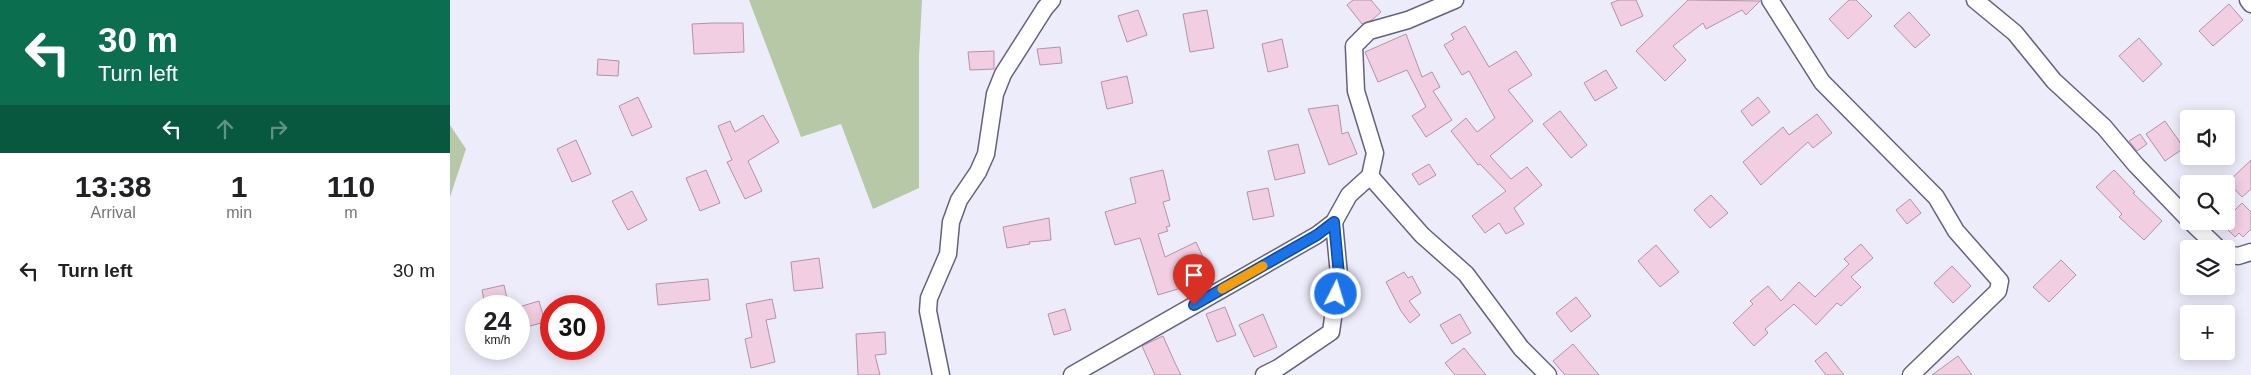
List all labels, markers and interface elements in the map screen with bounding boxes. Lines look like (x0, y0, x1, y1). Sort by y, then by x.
icon: left (15, 20, 80, 85)
text: 30 m (98, 20, 178, 59)
text: Turn left (98, 61, 178, 86)
map controls (2180, 110, 2235, 360)
button: sound (2180, 110, 2235, 165)
icon: left (158, 115, 186, 143)
icon: ahead (211, 115, 239, 143)
icon: right (264, 115, 292, 143)
text: 13:38 (75, 170, 152, 203)
text: 1 (231, 170, 248, 203)
text: 110 (327, 170, 375, 203)
button: search (2180, 175, 2235, 230)
text: Arrival (90, 204, 136, 221)
text: min (226, 204, 252, 221)
text: m (344, 204, 358, 221)
button: layers (2180, 240, 2235, 295)
pin (1173, 254, 1215, 305)
icon: left (15, 257, 43, 285)
text: Turn left (58, 260, 133, 281)
text: 30 m (393, 260, 435, 281)
icon: arrive (1180, 261, 1208, 289)
position arrow (1309, 267, 1361, 319)
speed limit sign: 30 (540, 295, 605, 360)
button: + (2180, 305, 2235, 360)
text: 24 (484, 307, 511, 335)
text: km/h (484, 333, 511, 347)

